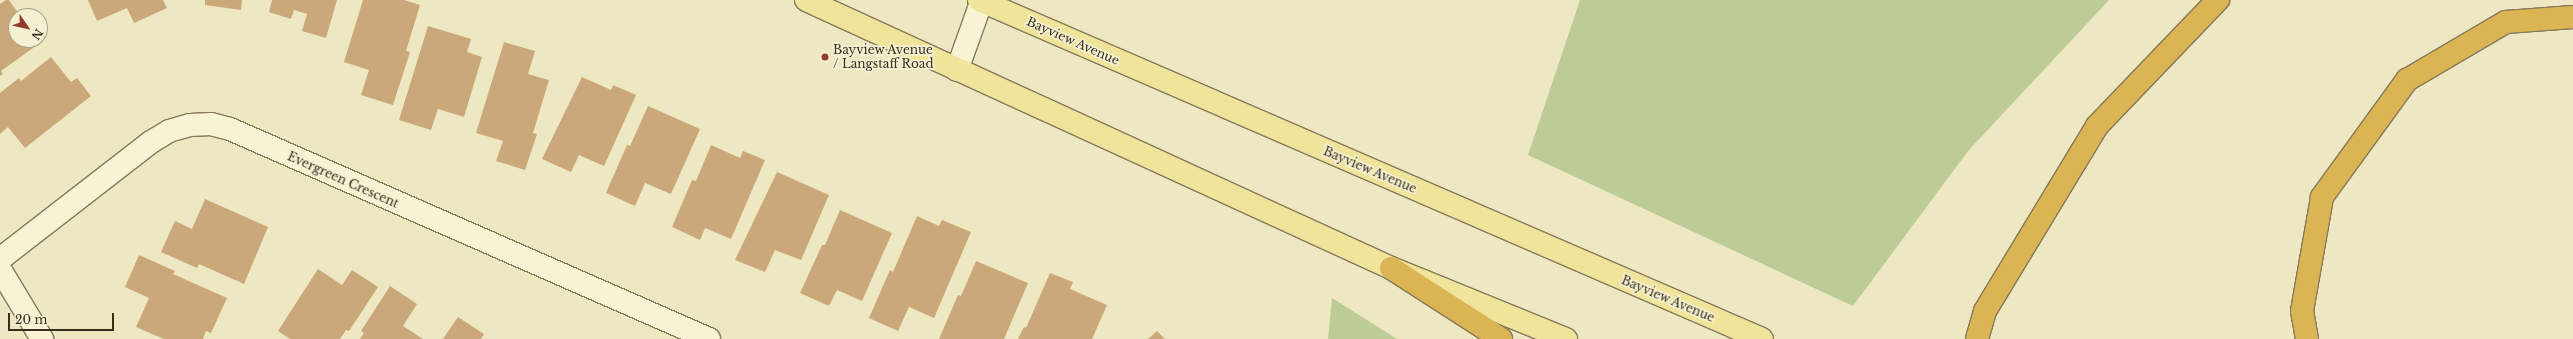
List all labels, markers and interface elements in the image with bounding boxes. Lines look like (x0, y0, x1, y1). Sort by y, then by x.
north arrow (8, 8, 48, 48)
street label: Bayview Avenue (1024, 14, 1122, 68)
text: N (28, 26, 46, 42)
place label: Bayview Avenue / Langstaff Road (833, 43, 934, 71)
marker: Bayview Avenue / Langstaff Road (820, 52, 830, 62)
street label: Bayview Avenue (1321, 144, 1419, 196)
street label: Evergreen Crescent (285, 149, 401, 211)
street label: Bayview Avenue (1619, 273, 1717, 325)
scale bar (10, 305, 116, 331)
text: 20 m (15, 312, 47, 327)

